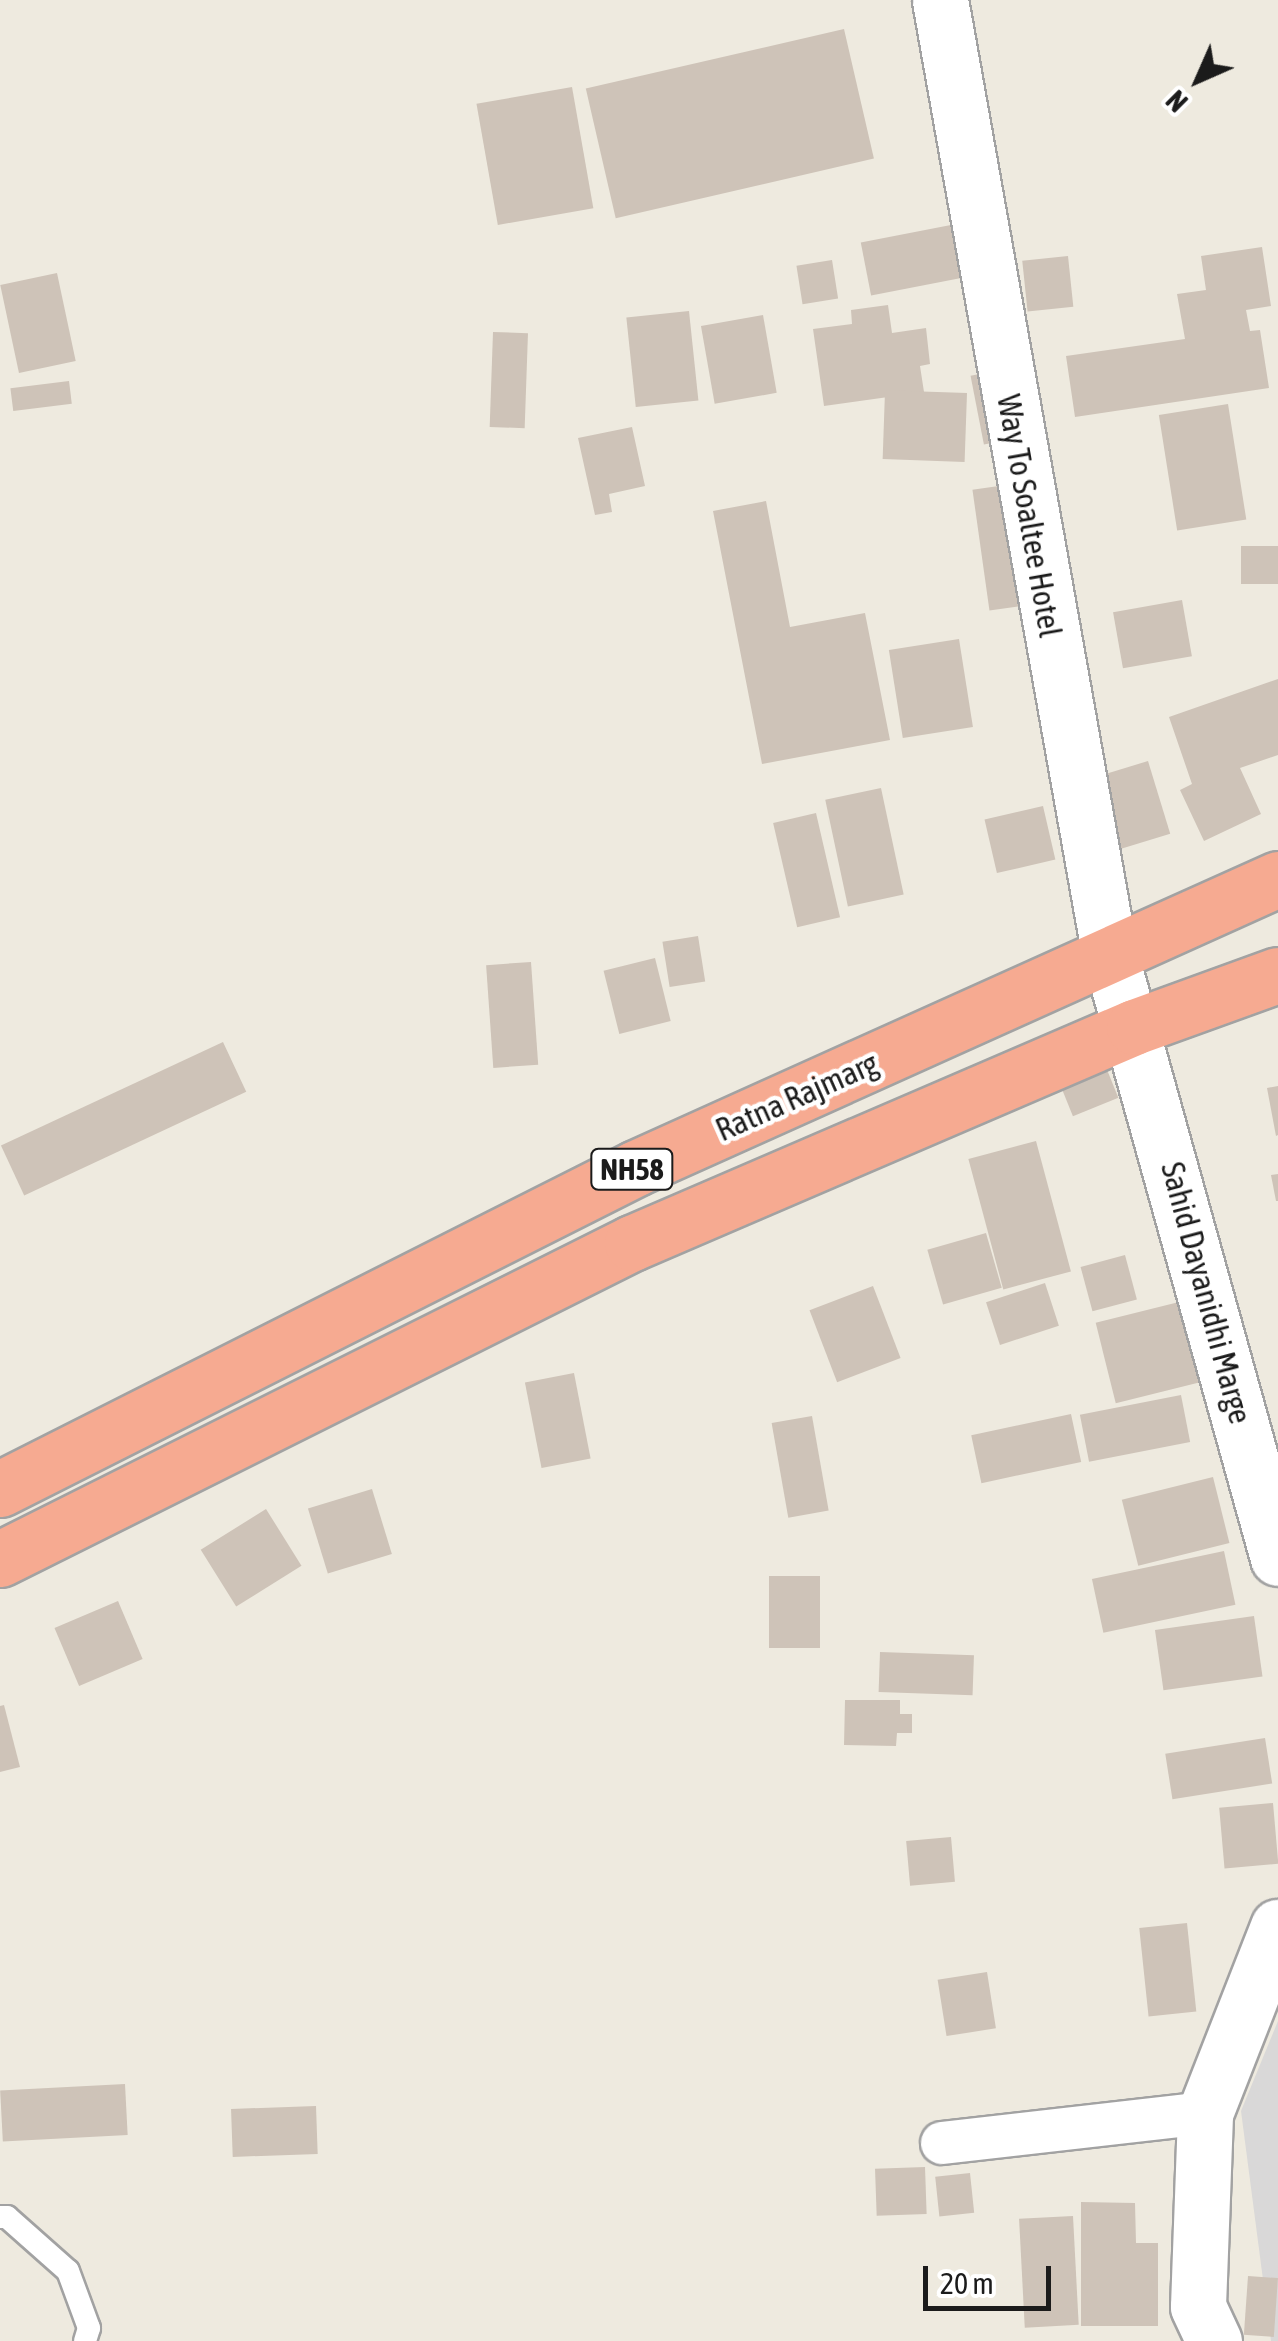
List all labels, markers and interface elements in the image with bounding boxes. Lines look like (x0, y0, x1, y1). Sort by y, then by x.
north arrow (1148, 30, 1248, 130)
text: N (1160, 84, 1194, 118)
street label: Way To Soaltee Hotel (989, 392, 1069, 640)
street label: Ratna Rajmarg (710, 1044, 884, 1150)
road number: NH58 (590, 1144, 674, 1194)
street label: Sahid Dayanidhi Marge (1153, 1158, 1259, 1428)
scale bar (928, 2246, 1056, 2308)
text: 20 m (940, 2266, 994, 2300)

